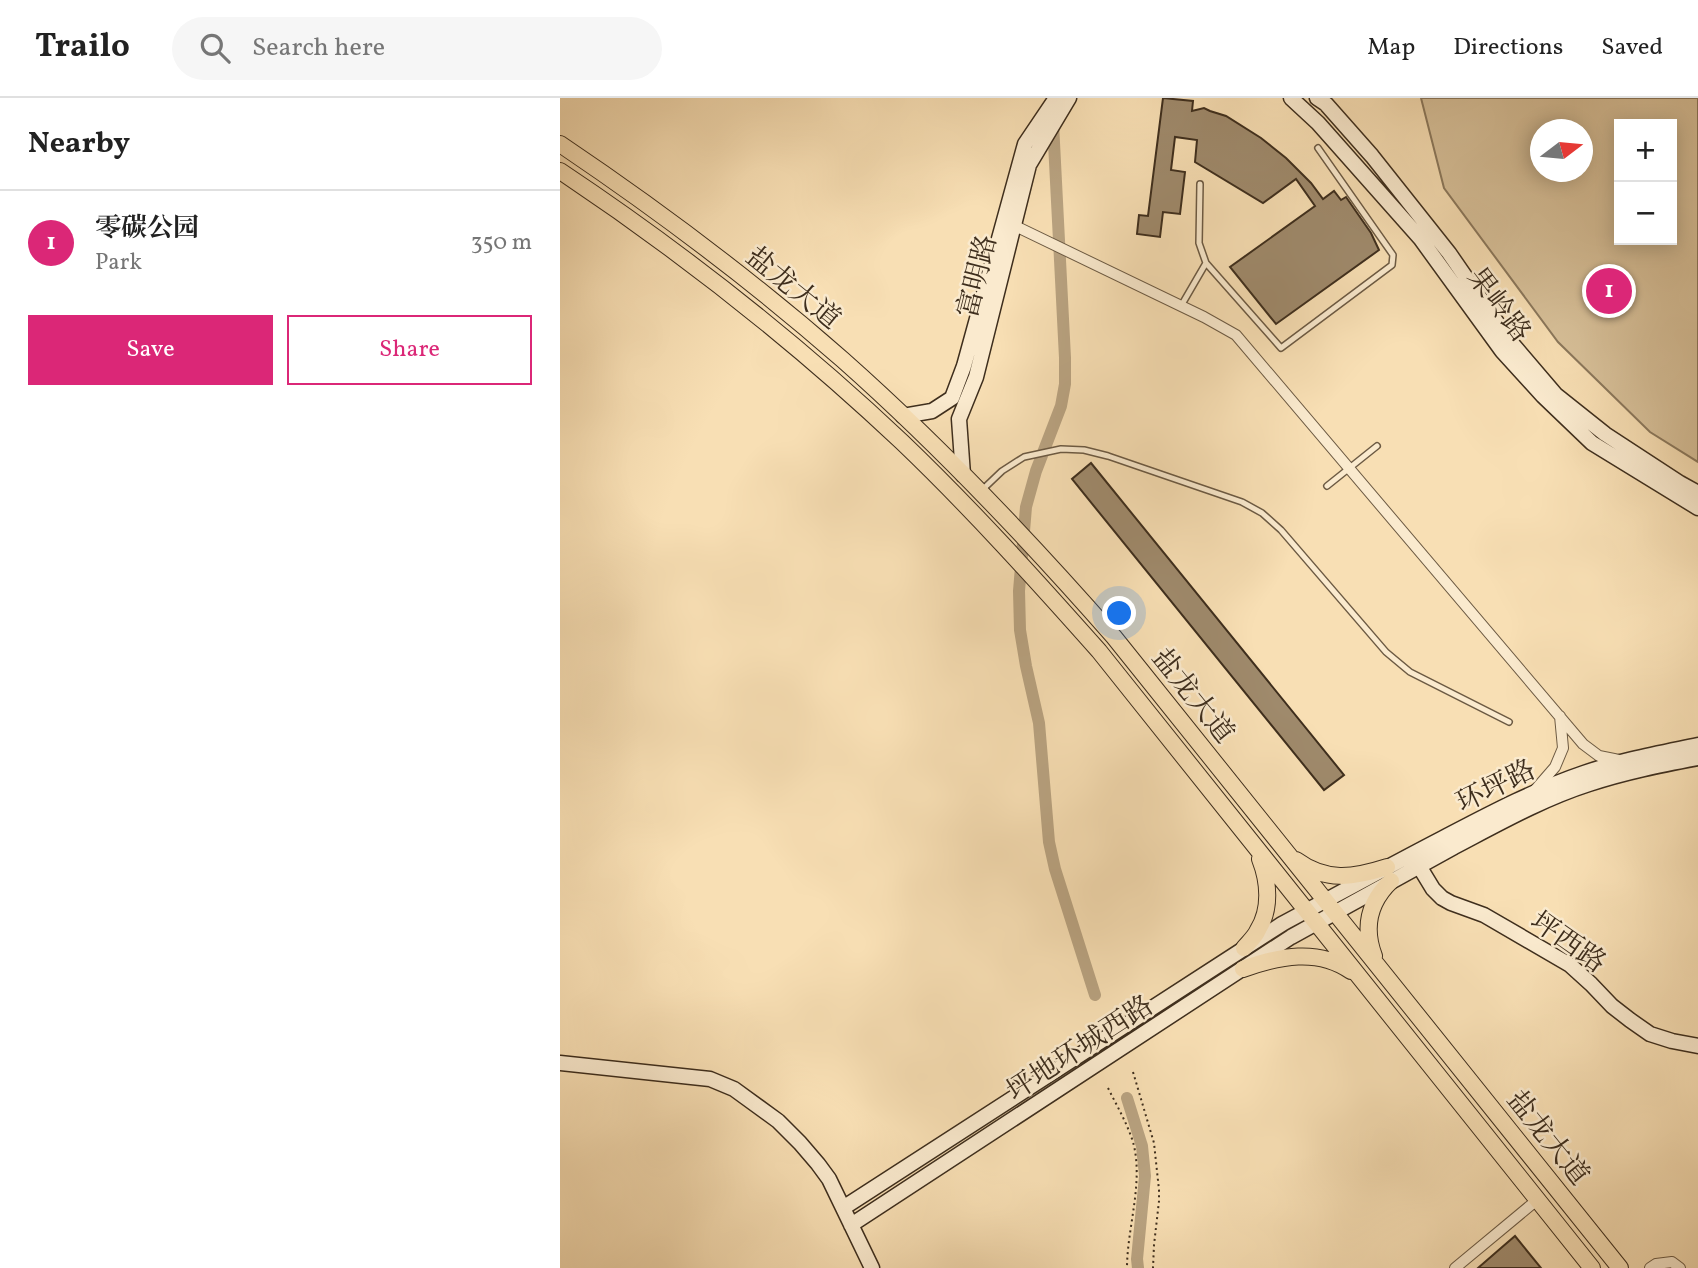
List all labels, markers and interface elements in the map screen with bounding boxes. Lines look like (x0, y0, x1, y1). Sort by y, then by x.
search box (172, 17, 662, 80)
text: Trailo (35, 25, 130, 71)
icon: search (196, 29, 234, 67)
text: Search here (252, 30, 385, 66)
text: Map (1367, 31, 1415, 65)
text: Directions (1453, 31, 1563, 65)
text: Saved (1601, 31, 1663, 65)
north arrow (1530, 119, 1593, 182)
map controls (1614, 119, 1677, 245)
button: + (1614, 119, 1677, 182)
text: Nearby (28, 123, 130, 165)
button: − (1614, 182, 1677, 245)
text: 零碳公园 (95, 211, 199, 247)
text: 1 (46, 227, 56, 259)
text: 350 m (471, 227, 532, 259)
street label: 富明路 (949, 231, 1008, 322)
street label: 盐龙大道 (737, 239, 848, 339)
text: Park (95, 247, 142, 279)
street label: 果岭路 (1457, 260, 1539, 351)
pin: 1 (1586, 265, 1632, 317)
button: Save (28, 315, 273, 385)
button: Share (287, 315, 532, 385)
your location (1102, 596, 1136, 630)
street label: 盐龙大道 (1142, 641, 1242, 752)
street label: 环坪路 (1450, 751, 1542, 823)
street label: 坪西路 (1522, 903, 1613, 983)
street label: 坪地环城西路 (999, 987, 1161, 1111)
street label: 盐龙大道 (1497, 1083, 1597, 1194)

